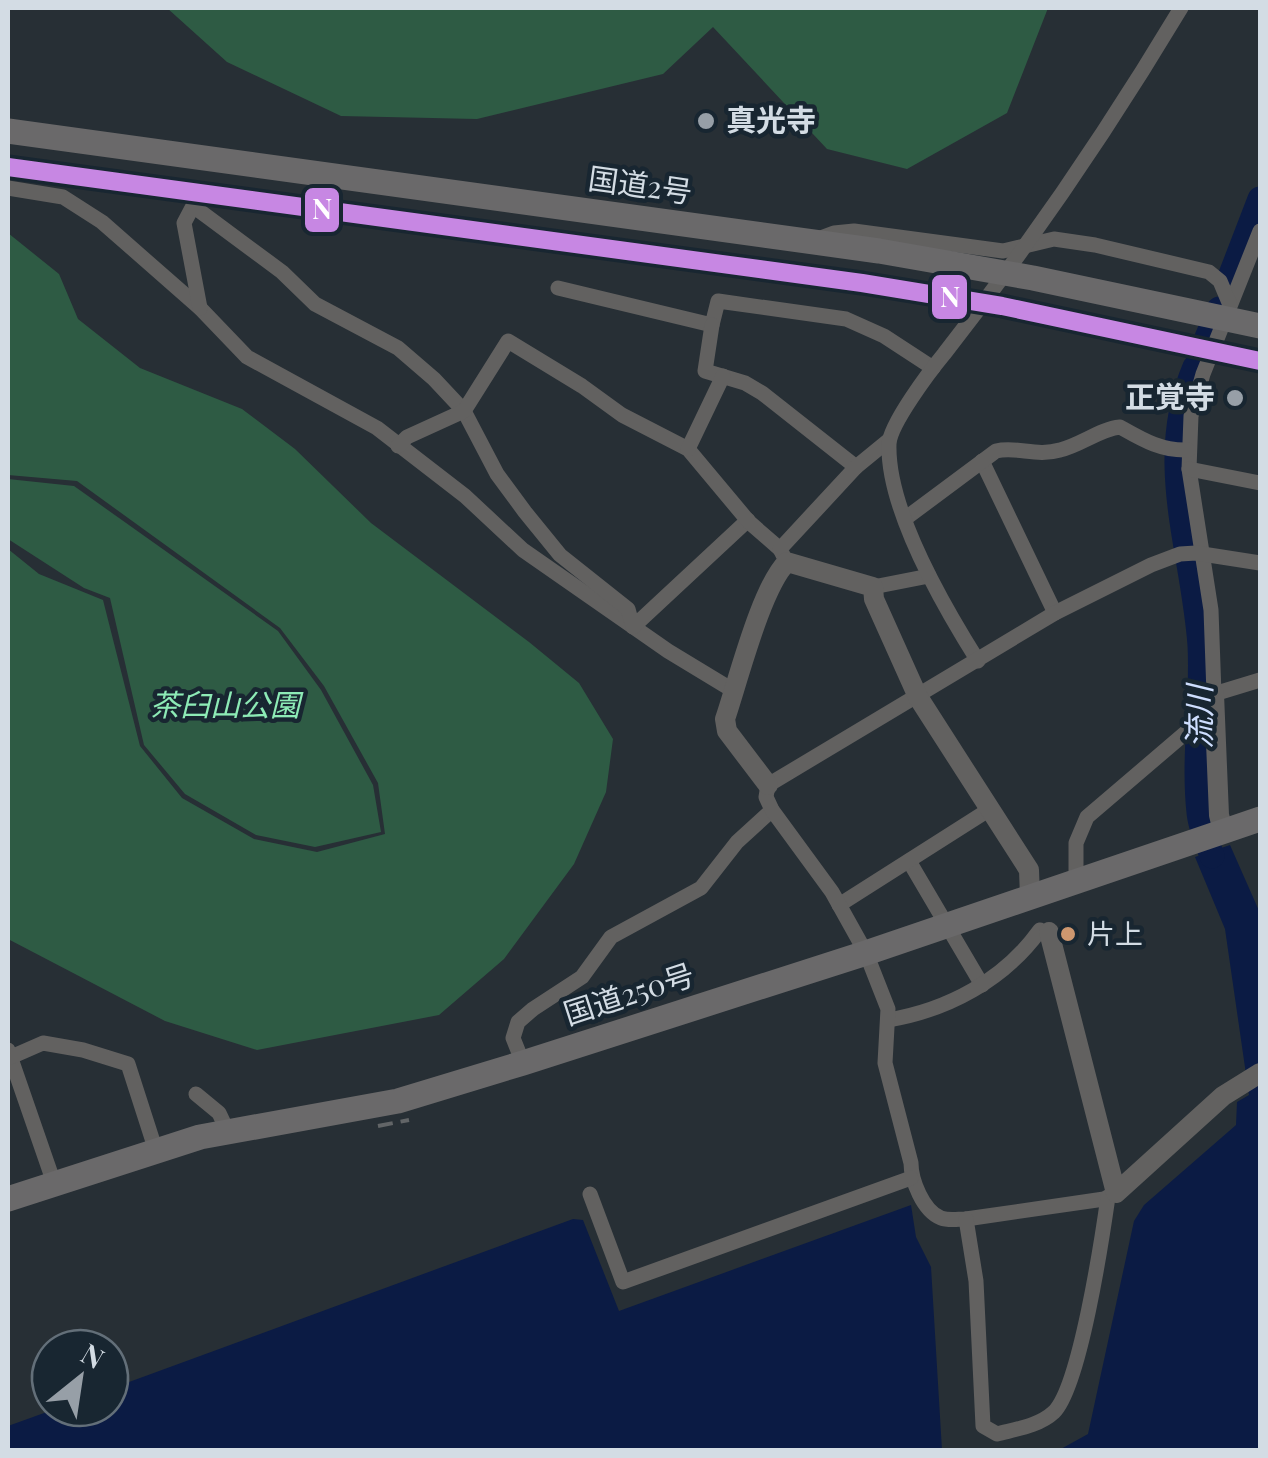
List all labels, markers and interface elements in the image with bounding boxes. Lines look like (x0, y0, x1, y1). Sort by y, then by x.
place label: 真光寺 (726, 99, 816, 139)
marker: 真光寺 (695, 110, 717, 132)
street label: 国道2号 (586, 157, 695, 211)
line badge: N (303, 186, 341, 234)
text: N (312, 189, 332, 226)
line badge: N (930, 273, 969, 321)
text: N (940, 277, 960, 314)
place label: 正覚寺 (1125, 376, 1215, 416)
marker: 正覚寺 (1224, 387, 1246, 409)
water label: 流川 (1176, 682, 1219, 749)
park label: 茶臼山公園 (150, 684, 304, 724)
place label: 片上 (1087, 914, 1143, 951)
marker: 片上 (1058, 924, 1078, 944)
street label: 国道250号 (558, 953, 699, 1033)
north arrow (30, 1328, 130, 1428)
text: N (75, 1334, 111, 1376)

